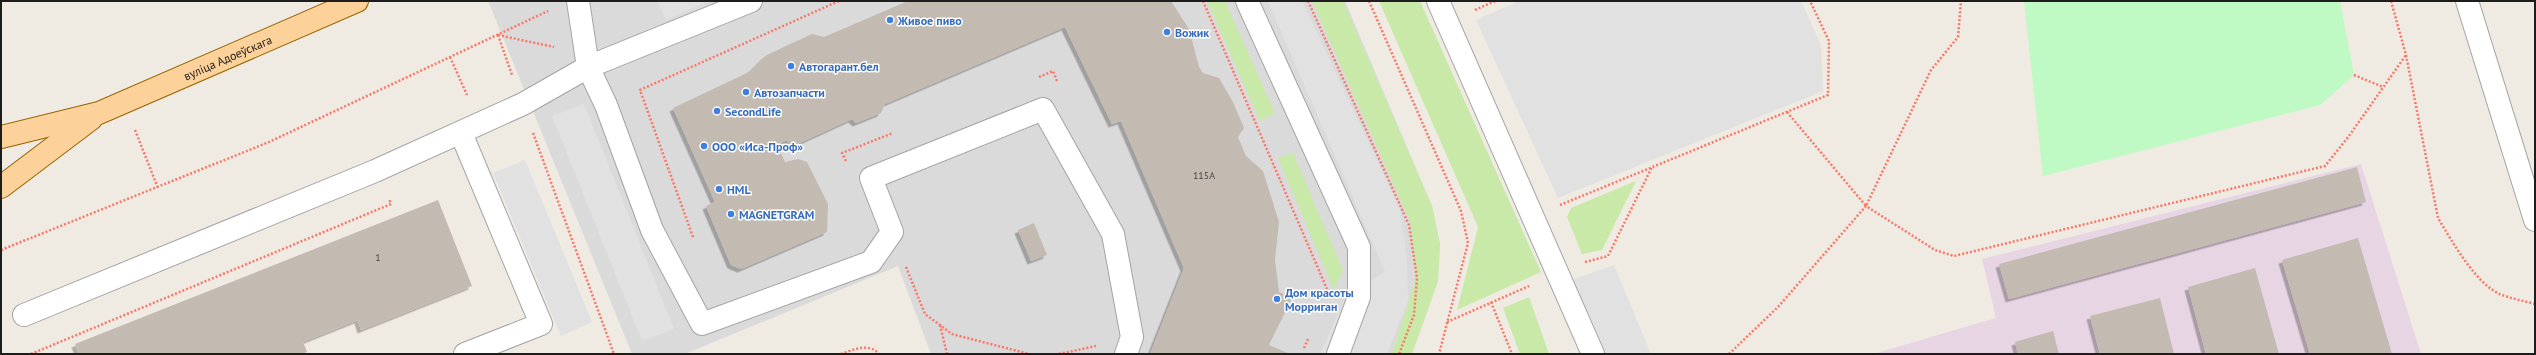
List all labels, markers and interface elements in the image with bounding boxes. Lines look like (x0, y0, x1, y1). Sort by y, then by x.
place label: Живое пиво (897, 13, 962, 28)
marker: Живое пиво (885, 15, 895, 25)
place label: Вожик (1175, 25, 1209, 40)
marker: Вожик (1162, 27, 1172, 37)
street label: вуліца Адоеўскага (181, 31, 274, 83)
place label: Автогарант.бел (799, 59, 879, 74)
marker: Автогарант.бел (786, 61, 796, 71)
place label: Автозапчасти (754, 85, 825, 100)
marker: Автозапчасти (741, 87, 751, 97)
place label: SecondLife (725, 104, 781, 119)
marker: SecondLife (712, 106, 722, 116)
place label: ООО «Иса-Проф» (712, 139, 803, 154)
marker: ООО «Иса-Проф» (699, 141, 709, 151)
house number: 115А (1193, 169, 1215, 182)
place label: HML (727, 182, 751, 197)
marker: HML (714, 184, 724, 194)
place label: MAGNETGRAM (739, 207, 814, 222)
marker: MAGNETGRAM (726, 209, 736, 219)
house number: 1 (375, 251, 381, 264)
place label: Дом красоты Морриган (1285, 285, 1354, 314)
marker: Дом красоты Морриган (1272, 294, 1282, 304)

